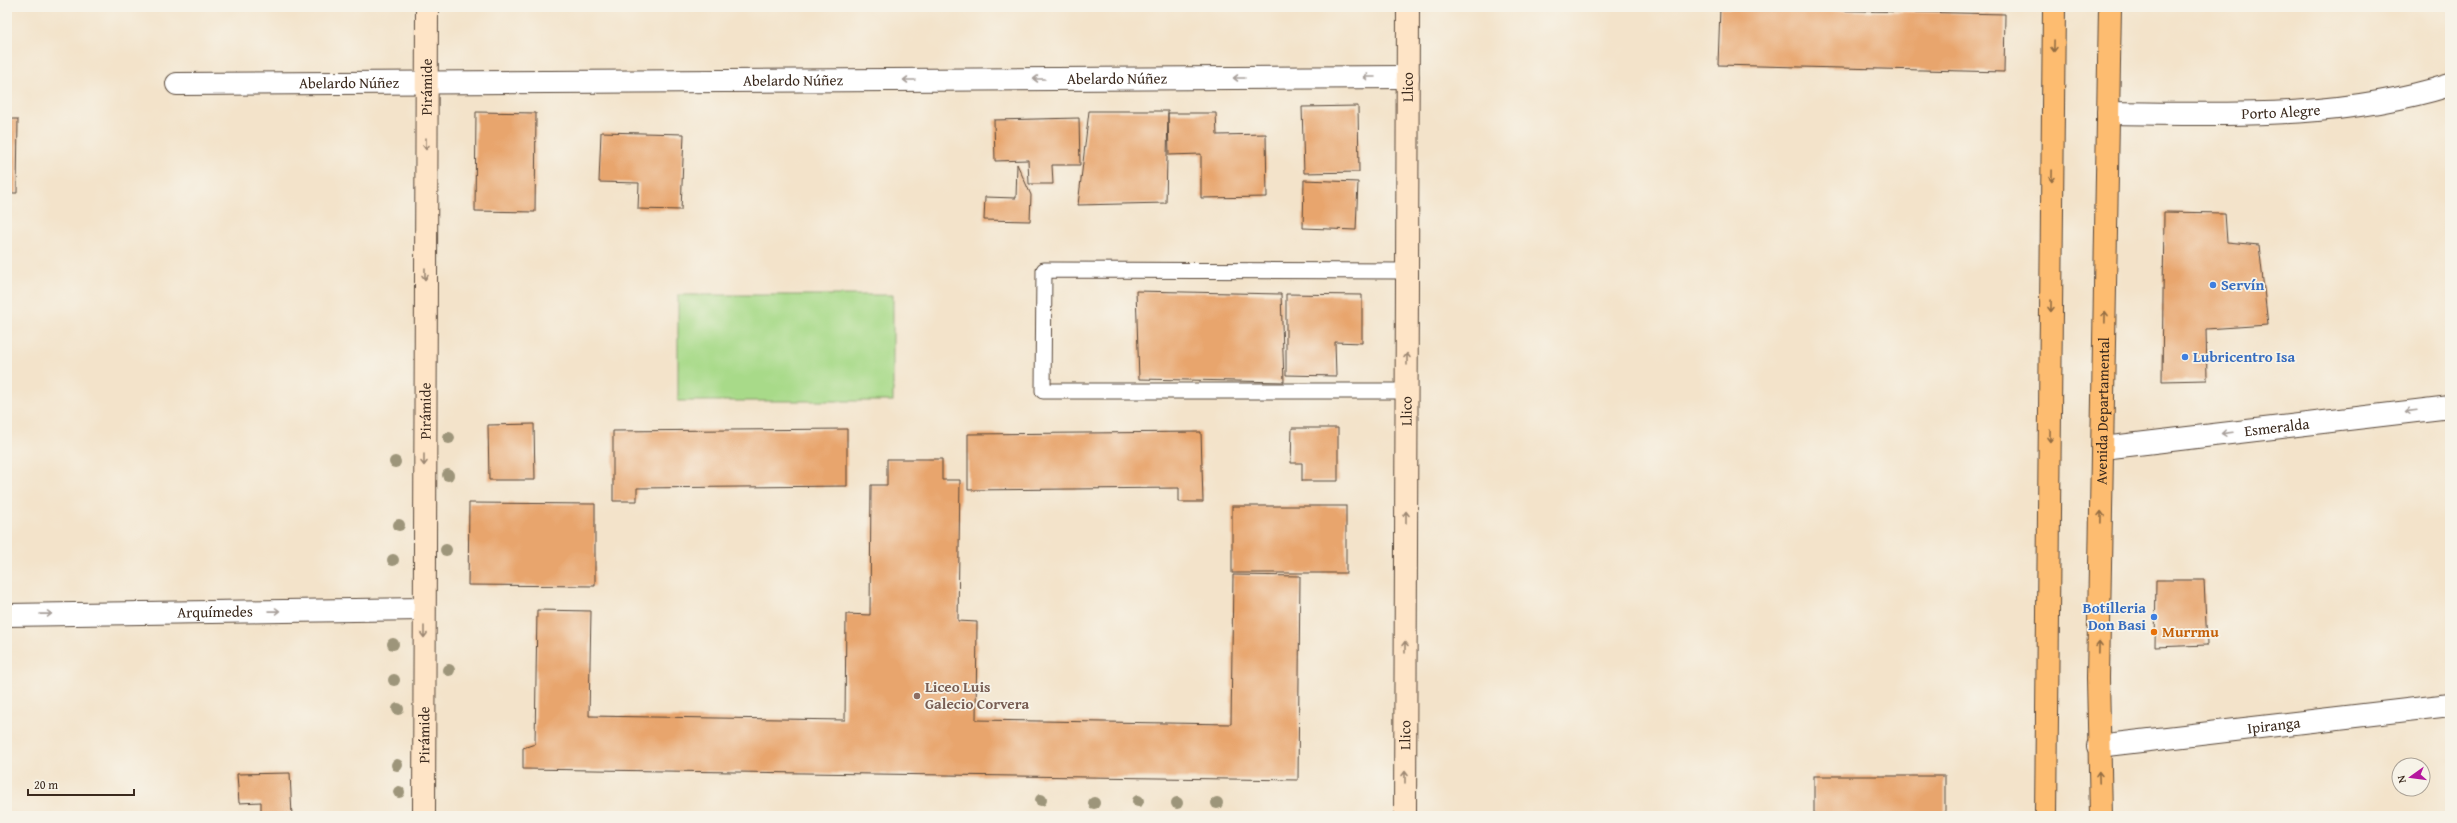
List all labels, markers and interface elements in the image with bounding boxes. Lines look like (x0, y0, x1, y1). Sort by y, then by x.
one-way arrow (2050, 39, 2058, 52)
street label: Pirámide (416, 58, 437, 116)
street label: Abelardo Núñez (1067, 67, 1168, 89)
street label: Abelardo Núñez (743, 69, 844, 91)
street label: Abelardo Núñez (299, 72, 400, 93)
street label: Llico (1397, 72, 1418, 102)
one-way arrow (1363, 73, 1376, 81)
one-way arrow (1233, 74, 1246, 82)
one-way arrow (1033, 75, 1046, 83)
one-way arrow (903, 76, 916, 84)
street label: Porto Alegre (2241, 99, 2321, 124)
one-way arrow (422, 137, 430, 150)
one-way arrow (2048, 169, 2056, 182)
one-way arrow (421, 267, 429, 280)
place label: Servín (2221, 274, 2264, 295)
marker: Servín (2208, 280, 2218, 290)
one-way arrow (2047, 299, 2055, 312)
one-way arrow (2101, 311, 2109, 324)
street label: Avenida Departamental (2090, 337, 2114, 485)
place label: Lubricentro Isa (2193, 346, 2295, 367)
marker: Lubricentro Isa (2180, 352, 2190, 362)
one-way arrow (1403, 353, 1411, 366)
street label: Pirámide (414, 382, 436, 440)
street label: Llico (1395, 396, 1417, 426)
one-way arrow (2405, 407, 2418, 415)
street label: Esmeralda (2243, 413, 2310, 441)
one-way arrow (2046, 429, 2054, 442)
one-way arrow (2221, 429, 2234, 437)
one-way arrow (420, 453, 428, 466)
one-way arrow (1402, 511, 1410, 524)
one-way arrow (2097, 511, 2105, 524)
place label: Botilleria Don Basi (2083, 597, 2146, 635)
street label: Arquímedes (177, 600, 253, 623)
one-way arrow (267, 607, 280, 615)
one-way arrow (39, 610, 52, 618)
marker: Botilleria Don Basi (2149, 612, 2159, 622)
place label: Murrmu (2162, 621, 2219, 642)
one-way arrow (420, 625, 428, 638)
marker: Murrmu (2149, 627, 2159, 637)
one-way arrow (1401, 641, 1409, 654)
one-way arrow (2095, 641, 2103, 654)
place label: Liceo Luis Galecio Corvera (925, 676, 1029, 714)
marker: Liceo Luis Galecio Corvera (912, 691, 922, 701)
street label: Pirámide (413, 706, 434, 764)
street label: Ipiranga (2246, 712, 2301, 739)
street label: Llico (1394, 720, 1415, 750)
north arrow (2391, 757, 2431, 797)
scale bar (28, 771, 134, 797)
one-way arrow (1401, 771, 1409, 784)
one-way arrow (2096, 771, 2103, 784)
text: N (2392, 773, 2410, 785)
text: 20 m (34, 776, 58, 793)

